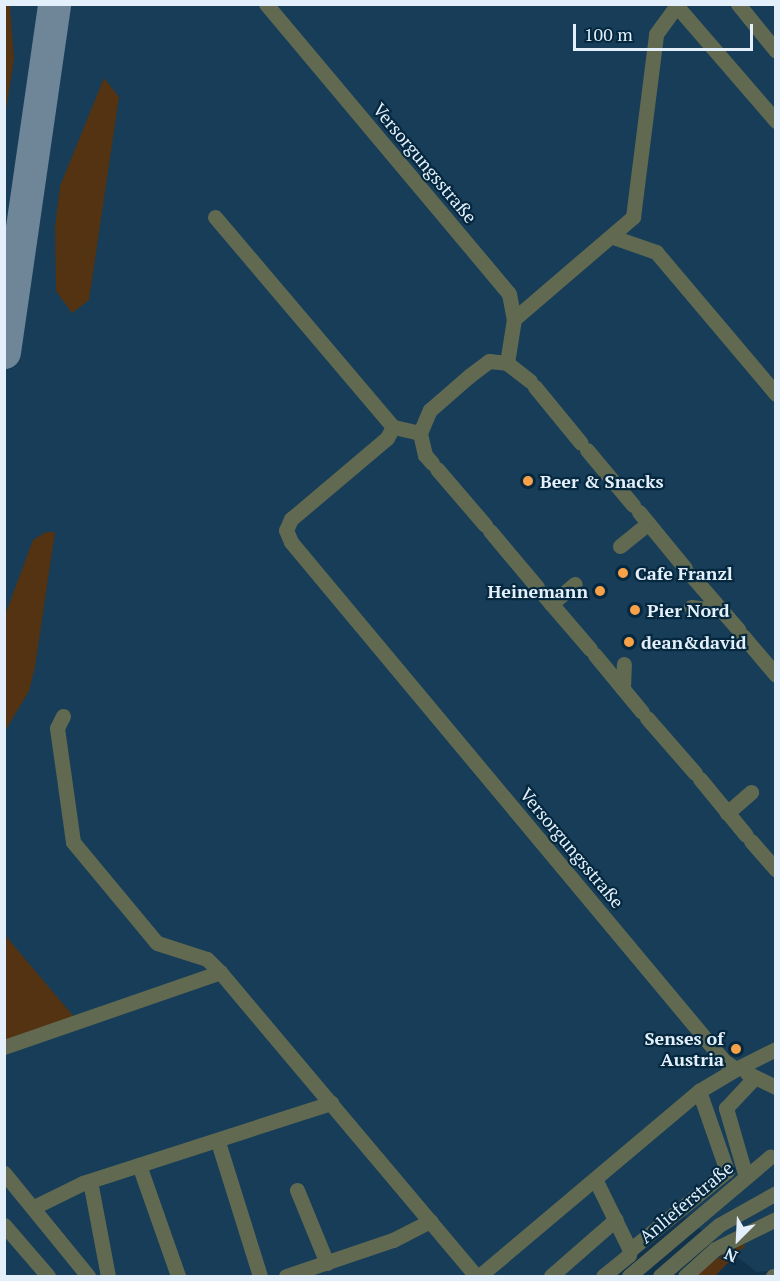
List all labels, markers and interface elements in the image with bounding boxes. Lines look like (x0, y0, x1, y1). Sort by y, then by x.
scale bar (576, 12, 756, 50)
text: 100 m (584, 22, 633, 46)
street label: Versorgungsstraße (368, 99, 482, 227)
place label: Beer & Snacks (540, 470, 664, 492)
marker: Beer & Snacks (521, 474, 535, 488)
place label: Cafe Franzl (635, 562, 733, 584)
marker: Cafe Franzl (616, 566, 630, 580)
place label: Heinemann (487, 580, 588, 602)
marker: Heinemann (593, 584, 607, 598)
place label: Pier Nord (647, 599, 730, 621)
marker: Pier Nord (628, 603, 642, 617)
place label: dean&david (641, 631, 746, 653)
marker: dean&david (622, 635, 636, 649)
street label: Versorgungsstraße (515, 784, 629, 912)
place label: Senses of Austria (645, 1028, 724, 1070)
marker: Senses of Austria (729, 1042, 743, 1056)
street label: Anlieferstraße (635, 1157, 737, 1247)
north arrow (708, 1209, 768, 1269)
text: N (721, 1243, 741, 1268)

